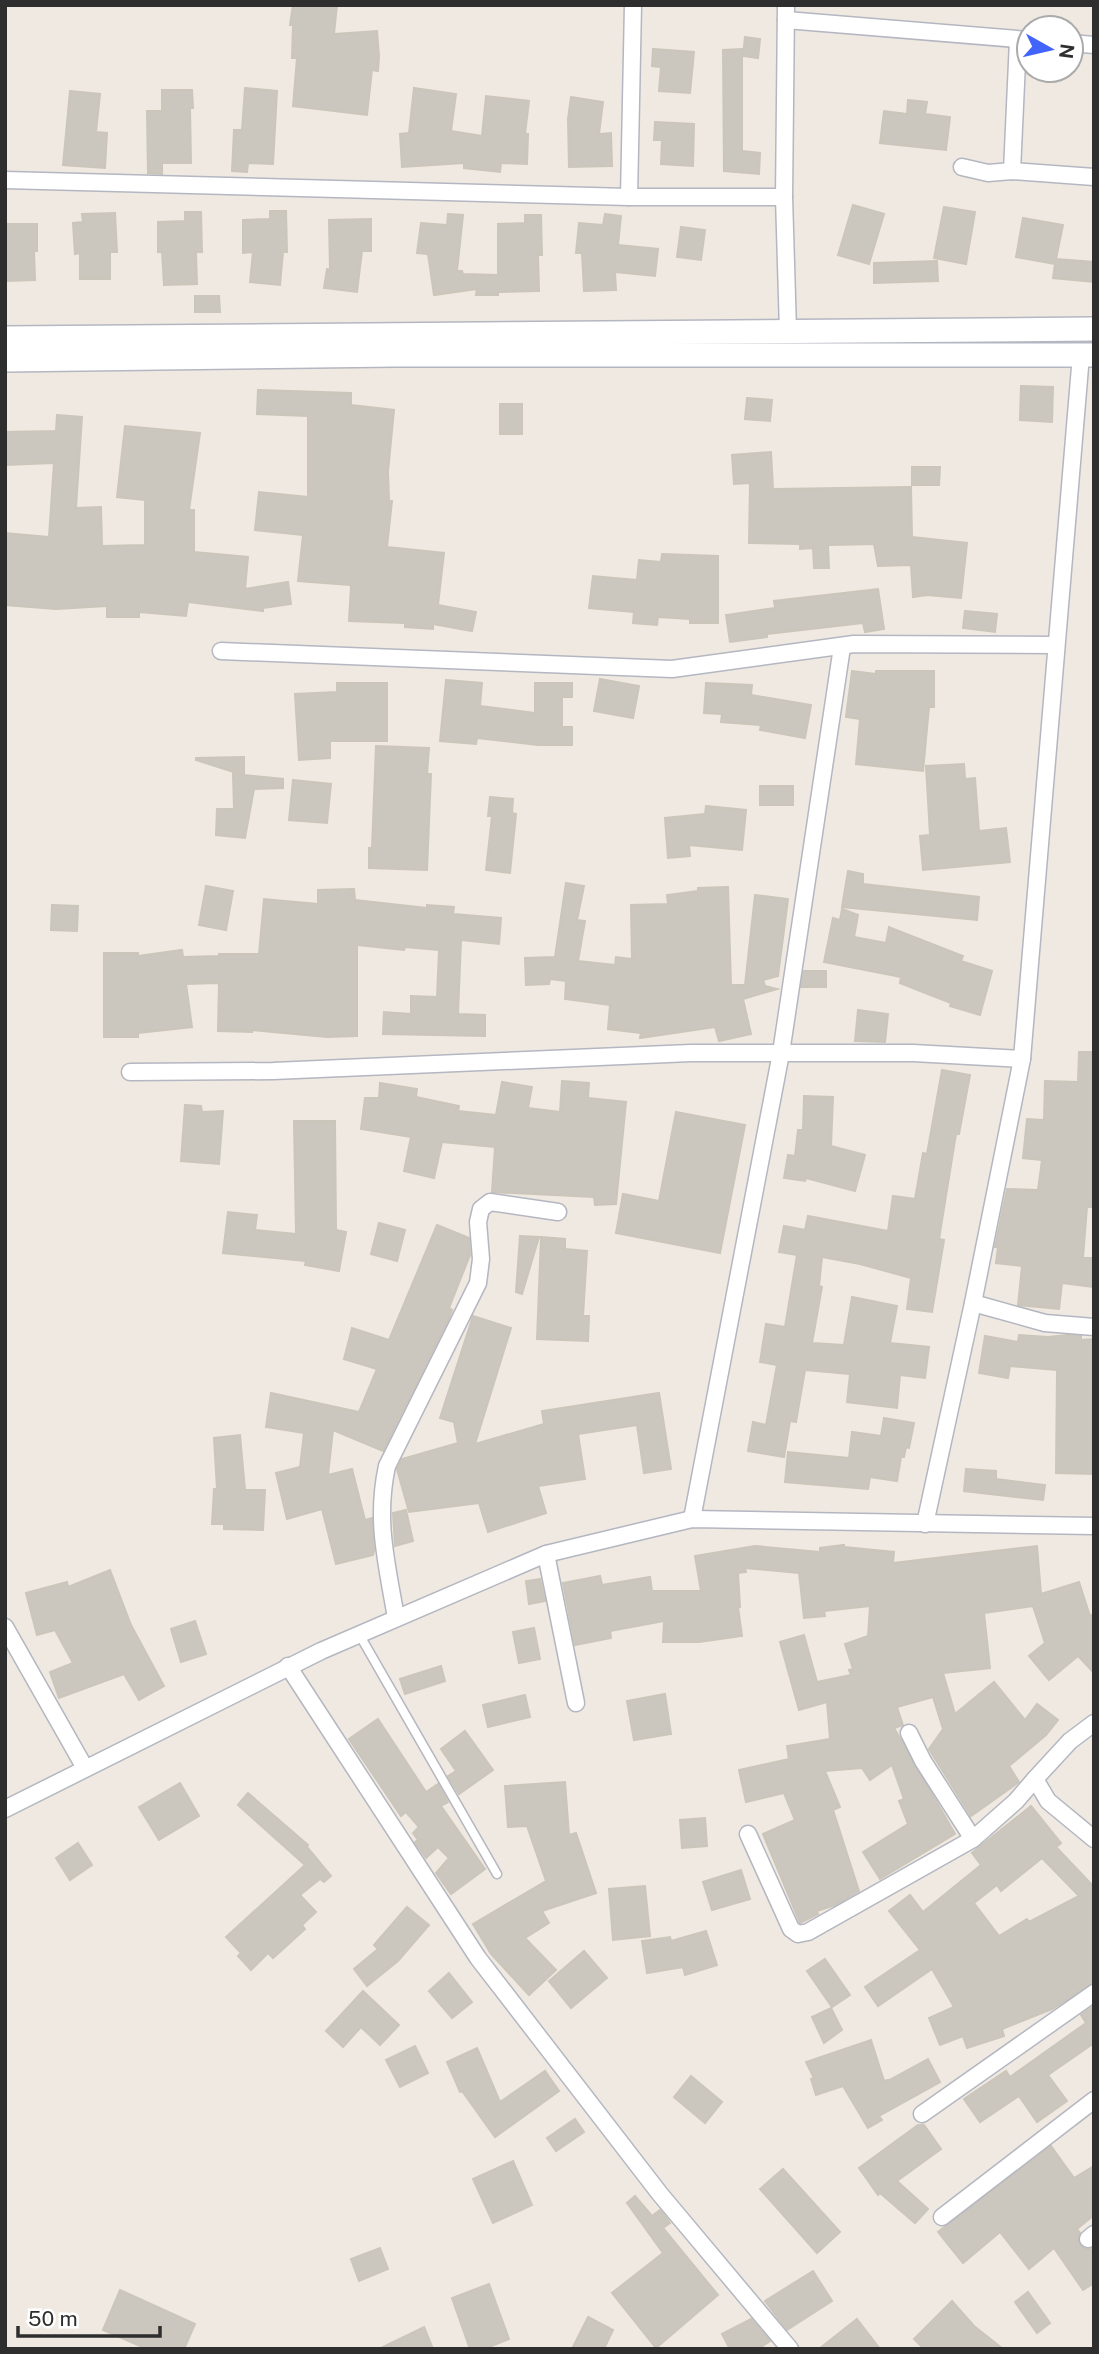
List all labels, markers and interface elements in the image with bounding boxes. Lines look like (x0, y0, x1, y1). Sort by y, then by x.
north arrow (1015, 14, 1085, 84)
text: N (1055, 42, 1079, 60)
scale bar (18, 2294, 159, 2338)
text: 50 m (28, 2306, 78, 2331)

